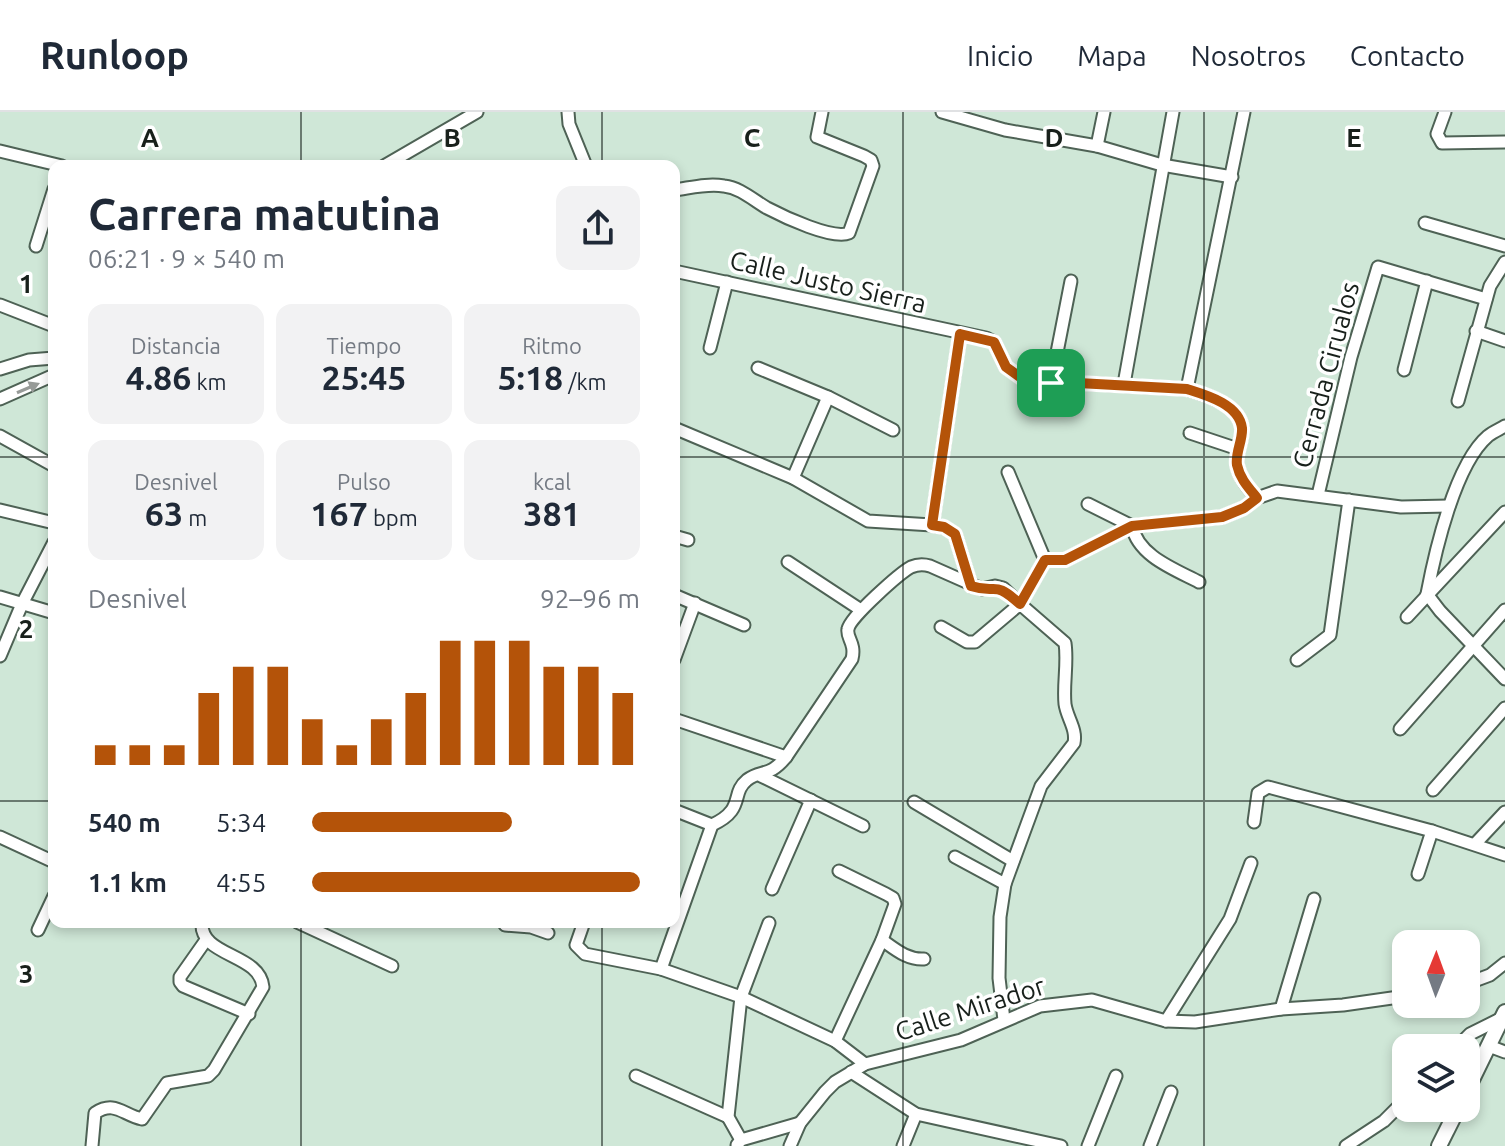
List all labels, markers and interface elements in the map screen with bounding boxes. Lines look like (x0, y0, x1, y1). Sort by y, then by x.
text: Runloop (40, 34, 189, 76)
text: Inicio (967, 40, 1033, 71)
text: Mapa (1077, 40, 1147, 71)
text: Nosotros (1191, 40, 1306, 71)
text: Contacto (1350, 40, 1465, 71)
text: A (141, 123, 160, 152)
text: B (443, 123, 461, 152)
text: C (744, 123, 761, 152)
text: D (1045, 123, 1063, 152)
text: E (1346, 123, 1362, 152)
button: share (556, 186, 640, 270)
text: Carrera matutina (88, 189, 441, 238)
text: 06:21 · 9 × 540 m (88, 244, 285, 273)
street label: Calle Justo Sierra (727, 245, 929, 318)
text: 1 (19, 269, 33, 298)
street label: Cerrada Cirualos (1287, 279, 1364, 471)
text: Distancia (131, 333, 221, 358)
text: Tiempo (327, 333, 401, 358)
text: Ritmo (522, 333, 582, 358)
pin (1017, 349, 1085, 417)
text: 4.86 (125, 358, 191, 396)
text: 25:45 (321, 358, 407, 396)
text: 5:18 (497, 358, 563, 396)
icon: arrive (1029, 361, 1073, 405)
text: km (191, 369, 227, 394)
text: /km (563, 369, 607, 394)
one-way arrow (16, 381, 39, 395)
text: Desnivel (134, 469, 218, 494)
text: Pulso (337, 469, 391, 494)
text: kcal (533, 469, 571, 494)
text: 63 (145, 494, 183, 532)
text: 167 (310, 494, 368, 532)
text: 381 (523, 494, 581, 532)
text: m (183, 505, 207, 530)
text: bpm (368, 505, 418, 530)
text: Desnivel (88, 584, 187, 613)
text: 92–96 m (540, 584, 640, 613)
text: 2 (19, 614, 33, 643)
text: 540 m (88, 808, 161, 837)
text: 5:34 (216, 808, 266, 837)
text: 1.1 km (88, 868, 167, 897)
text: 4:55 (216, 868, 266, 897)
north arrow (1392, 930, 1480, 1018)
map controls (1392, 930, 1480, 1122)
text: 3 (19, 959, 33, 988)
street label: Calle Mirador (891, 971, 1048, 1046)
button: layers (1392, 1034, 1480, 1122)

